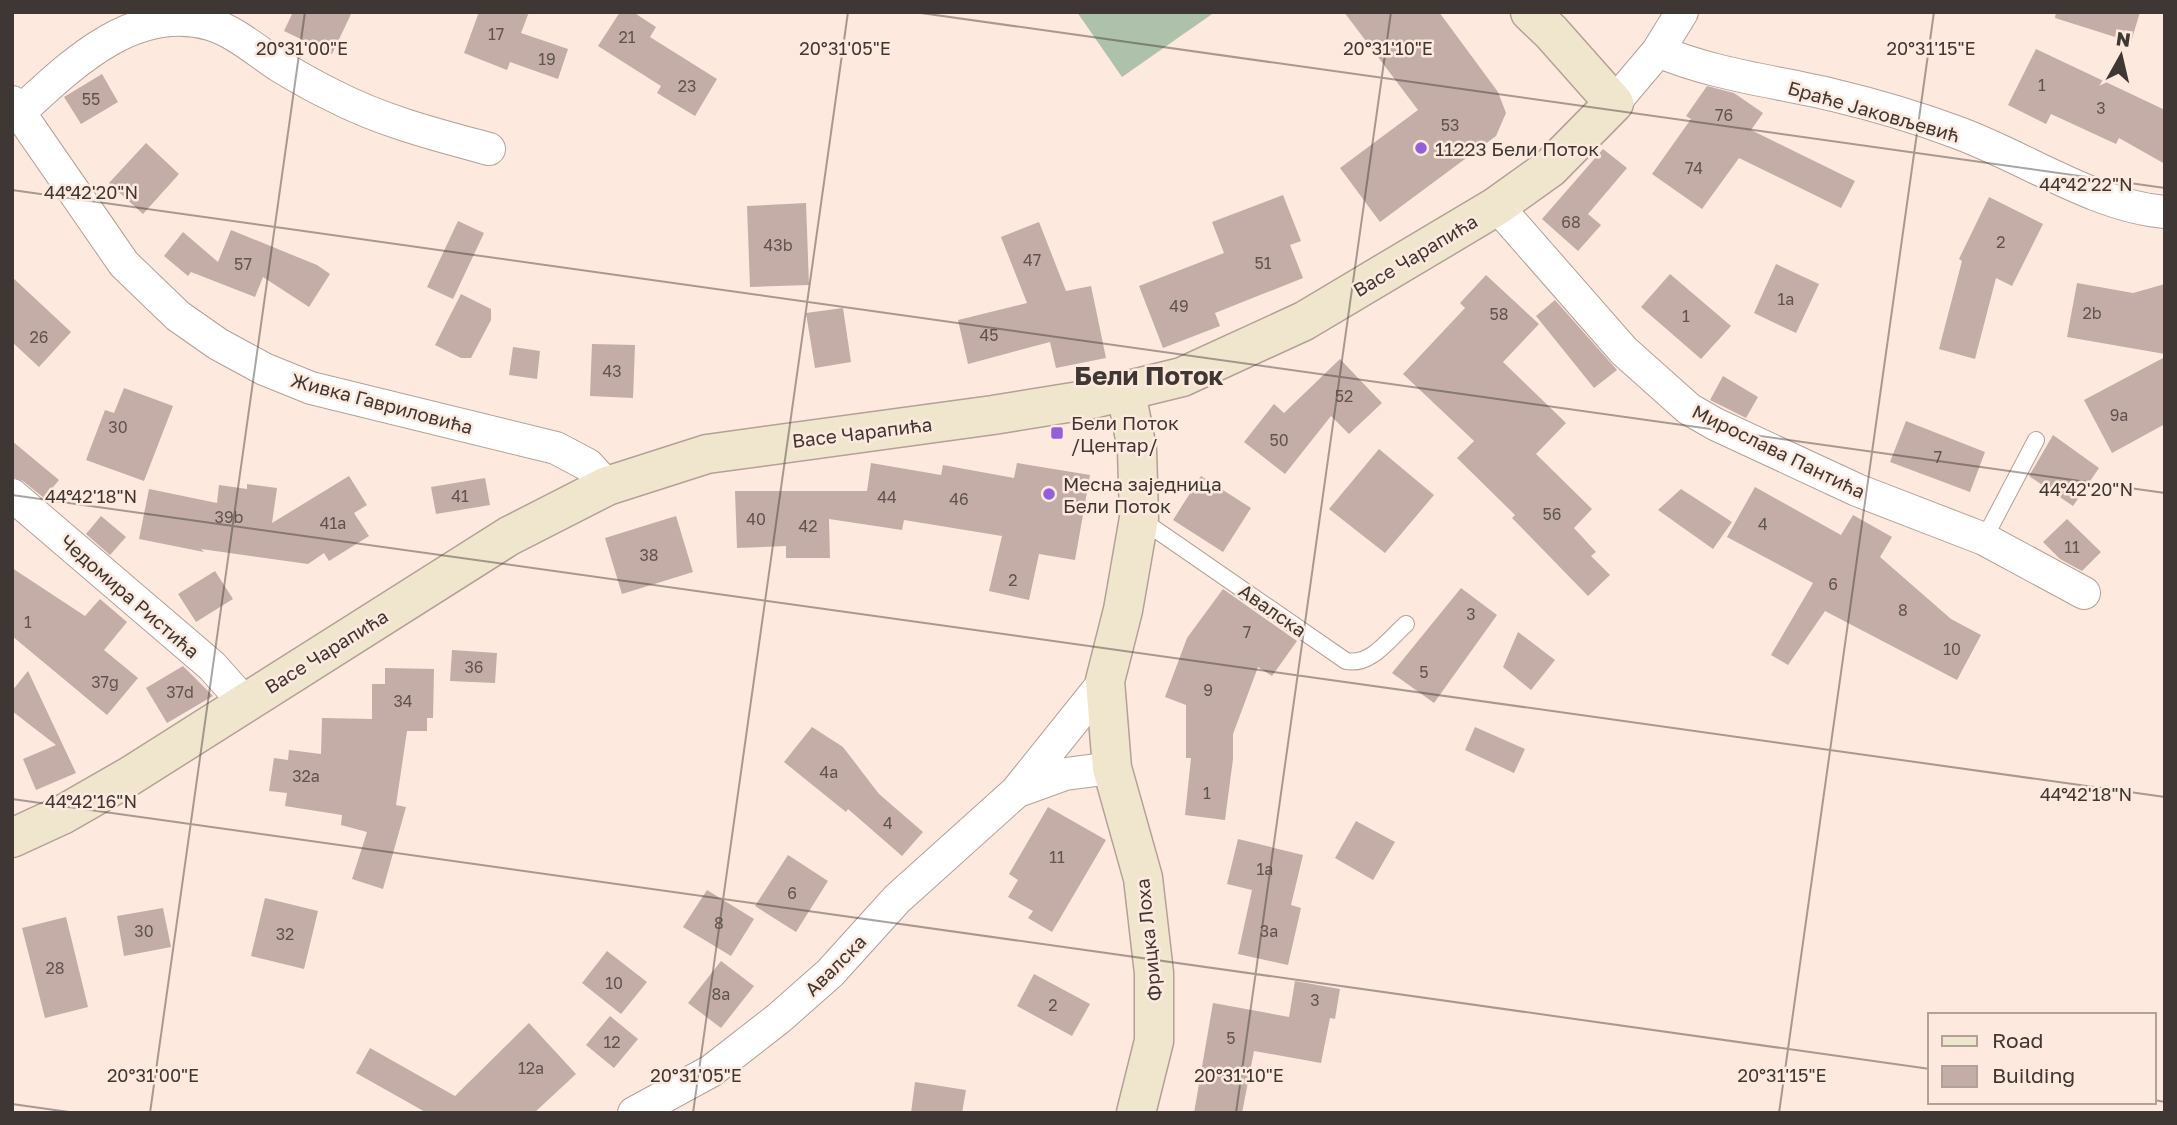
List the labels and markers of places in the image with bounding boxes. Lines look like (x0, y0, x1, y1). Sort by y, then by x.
place label: 11223 Бели Поток (1435, 137, 1599, 160)
marker: 11223 Бели Поток (1413, 140, 1429, 156)
place label: Бели Поток /Центар/ (1071, 411, 1179, 456)
marker: Бели Поток /Центар/ (1049, 425, 1065, 441)
place label: Месна заједница Бели Поток (1063, 472, 1222, 517)
marker: Месна заједница Бели Поток (1041, 486, 1057, 502)

